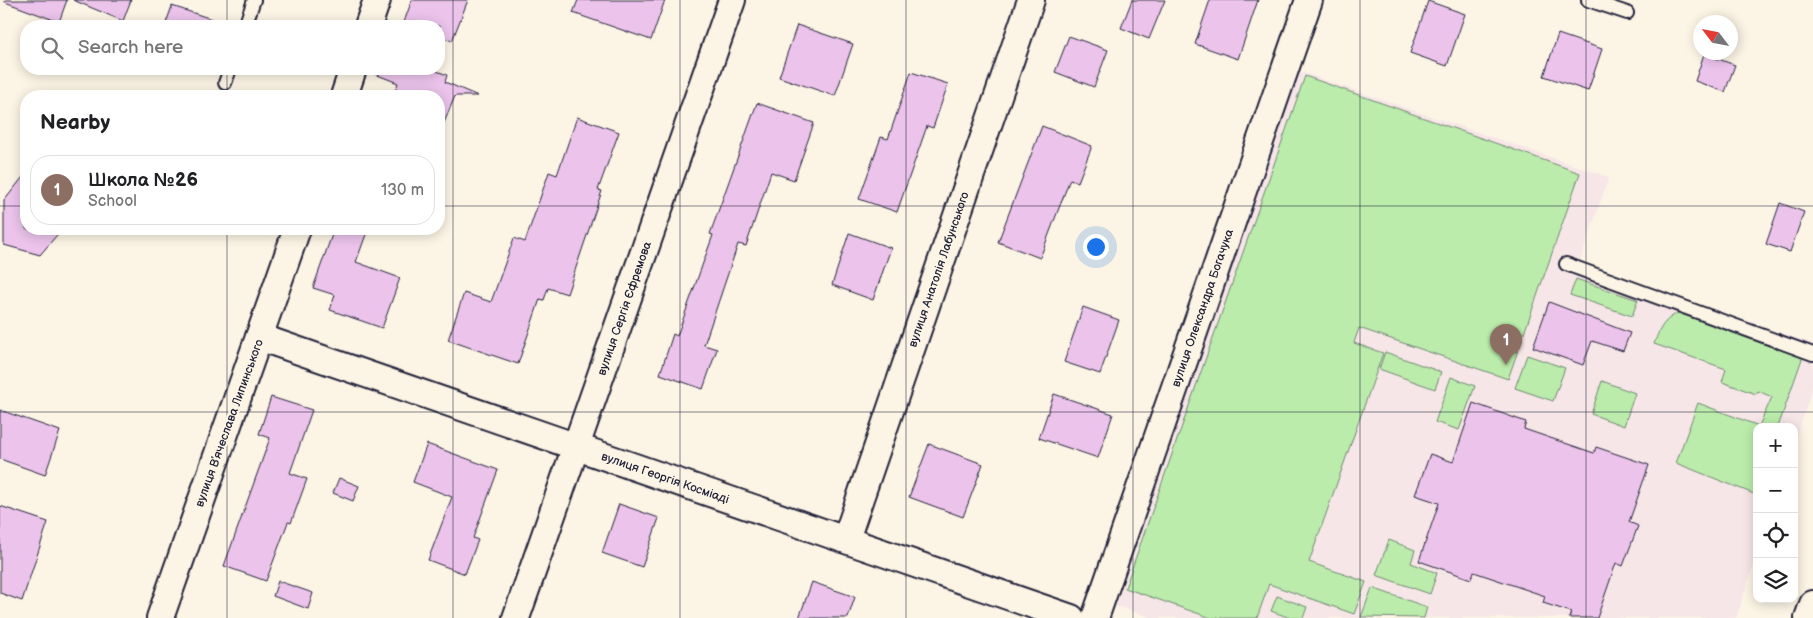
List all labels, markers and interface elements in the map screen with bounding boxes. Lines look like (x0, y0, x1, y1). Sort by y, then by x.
north arrow (1693, 15, 1738, 60)
search box (20, 20, 445, 75)
icon: search (38, 34, 66, 62)
text: Search here (78, 36, 183, 59)
text: Nearby (40, 110, 110, 135)
text: Школа №26 (88, 169, 198, 192)
text: 1 (54, 181, 60, 200)
text: 130 m (381, 181, 424, 200)
street label: вулиця Анатолія Лабунського (905, 190, 973, 349)
text: School (88, 192, 137, 211)
street label: вулиця Олександра Богачука (1169, 227, 1237, 389)
your location (1083, 234, 1109, 260)
street label: вулиця Сергія Єфремова (594, 240, 655, 377)
pin: 1 (1490, 324, 1522, 365)
street label: вулиця Вʼячеслава Липинського (192, 337, 267, 509)
map controls (1753, 423, 1798, 603)
button: + (1753, 423, 1798, 468)
street label: вулиця Георгія Косміаді (599, 449, 731, 507)
button: − (1753, 468, 1798, 513)
button: locate (1753, 513, 1798, 558)
button: layers (1753, 558, 1798, 603)

